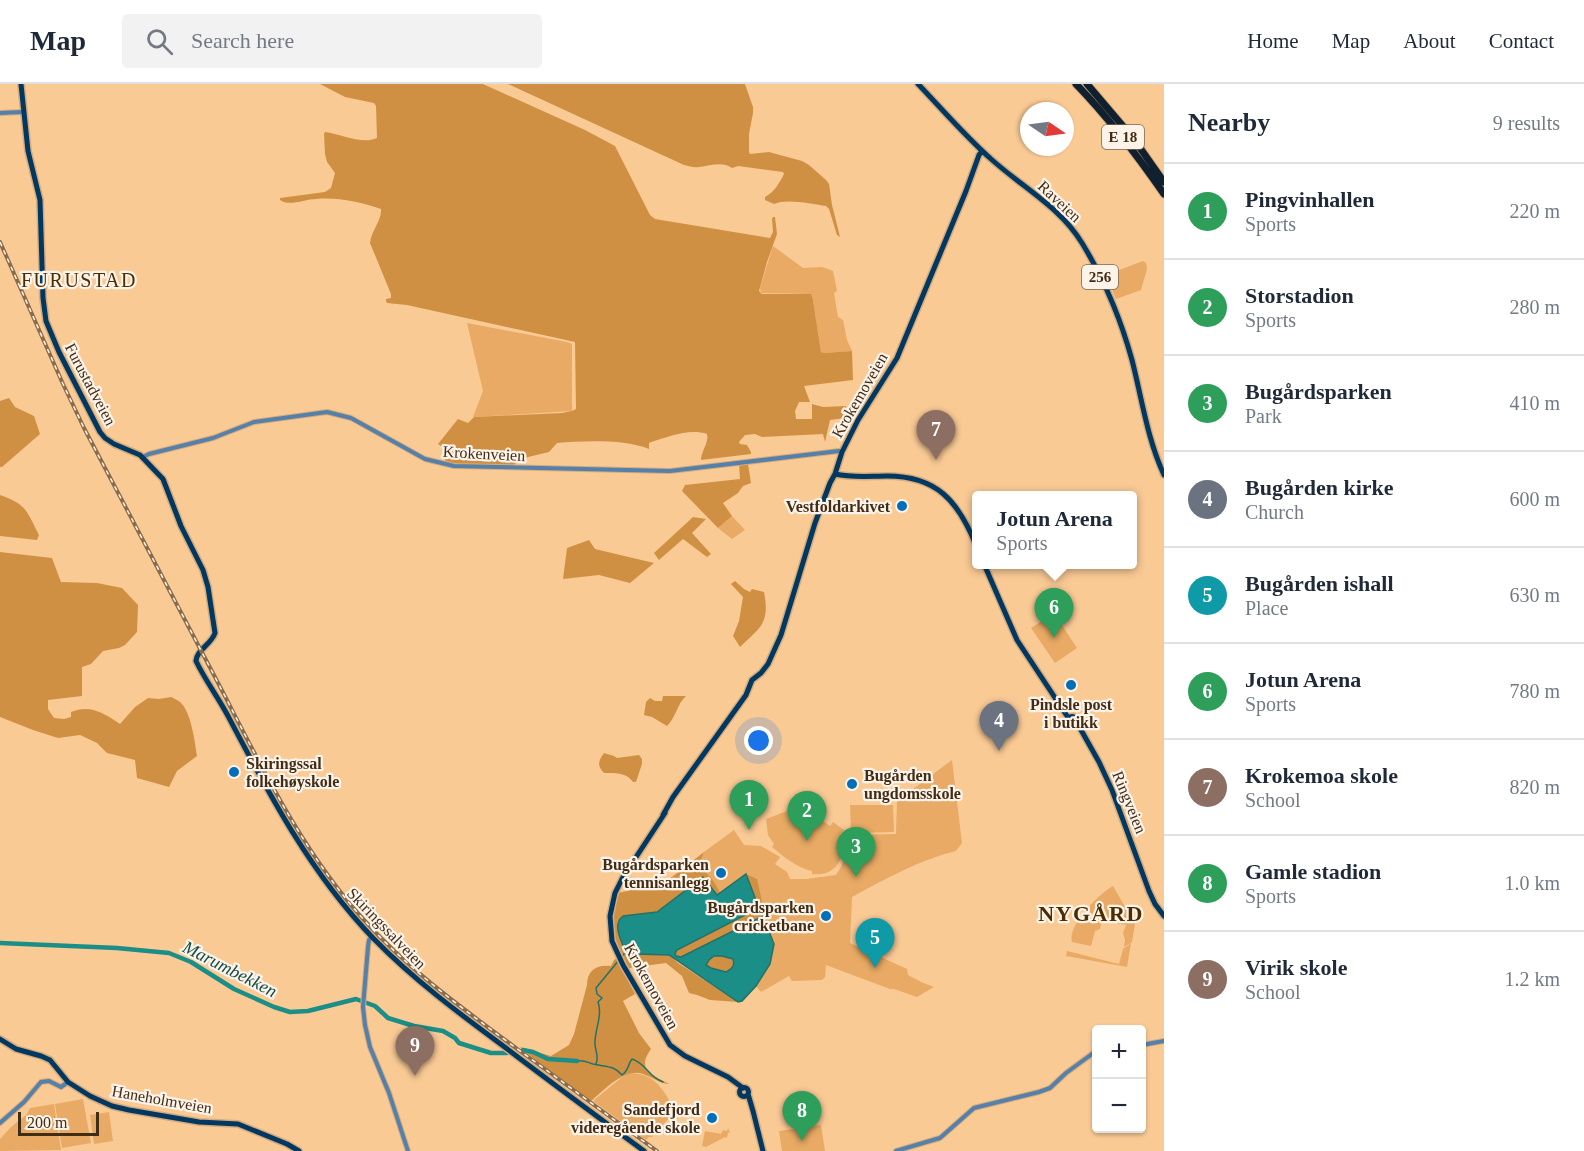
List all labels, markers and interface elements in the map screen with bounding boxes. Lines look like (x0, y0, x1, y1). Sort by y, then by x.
search box (122, 14, 542, 68)
text: Map (30, 25, 86, 56)
icon: search (143, 25, 176, 58)
text: Search here (191, 28, 294, 53)
text: Home (1247, 29, 1299, 53)
text: Map (1332, 29, 1370, 53)
text: About (1403, 29, 1456, 53)
text: Contact (1489, 29, 1554, 53)
north arrow (1020, 102, 1074, 156)
text: Nearby (1188, 108, 1270, 137)
text: 9 results (1493, 112, 1560, 134)
road number: E 18 (1102, 125, 1144, 149)
street label: Raveien (1035, 177, 1085, 225)
text: Pingvinhallen (1245, 187, 1375, 212)
text: 1 (1203, 200, 1213, 222)
text: 220 m (1509, 200, 1560, 222)
text: Sports (1245, 213, 1296, 235)
road number: 256 (1082, 265, 1118, 289)
district label: FURUSTAD (21, 269, 137, 291)
text: Storstadion (1245, 283, 1354, 308)
text: 2 (1203, 296, 1213, 318)
text: 280 m (1509, 296, 1560, 318)
text: Sports (1245, 309, 1296, 331)
street label: Furustadveien (62, 340, 119, 428)
street label: Krokemoveien (828, 350, 891, 441)
text: Bugårdsparken (1245, 379, 1392, 404)
text: 3 (1203, 392, 1213, 414)
text: 410 m (1509, 392, 1560, 414)
text: Park (1245, 405, 1282, 427)
pin: 7 (916, 410, 956, 460)
street label: Krokenveien (442, 443, 526, 464)
text: Bugården kirke (1245, 475, 1394, 500)
text: 4 (1203, 488, 1213, 510)
text: 600 m (1509, 488, 1560, 510)
popup (972, 491, 1137, 569)
place label: Vestfoldarkivet (786, 498, 891, 515)
marker: Vestfoldarkivet (895, 499, 909, 513)
text: Church (1245, 501, 1304, 523)
text: Jotun Arena (996, 506, 1113, 531)
text: Sports (996, 532, 1047, 554)
text: Bugården ishall (1245, 571, 1394, 596)
text: 5 (1203, 584, 1213, 606)
text: 630 m (1509, 584, 1560, 606)
pin: 6 (1034, 588, 1074, 638)
text: Place (1245, 597, 1288, 619)
text: Jotun Arena (1245, 667, 1361, 692)
marker: Pindsle post i butikk (1064, 678, 1078, 692)
text: 6 (1203, 680, 1213, 702)
text: 780 m (1509, 680, 1560, 702)
text: Sports (1245, 693, 1296, 715)
place label: Pindsle post i butikk (1030, 696, 1113, 731)
pin: 4 (980, 702, 1018, 751)
your location (744, 726, 773, 755)
place label: Skiringssal folkehøyskole (246, 755, 339, 791)
text: Krokemoa skole (1245, 763, 1398, 788)
marker: Skiringssal folkehøyskole (227, 765, 241, 779)
place label: Bugården ungdomsskole (864, 767, 961, 803)
street label: Ringveien (1108, 769, 1150, 836)
text: 7 (1203, 776, 1213, 798)
text: 820 m (1509, 776, 1560, 798)
marker: Bugården ungdomsskole (845, 777, 859, 791)
pin: 1 (730, 780, 768, 830)
text: School (1245, 789, 1301, 811)
pin: 2 (788, 792, 826, 841)
pin: 3 (836, 828, 876, 877)
place label: Bugårdsparken tennisanlegg (602, 856, 709, 892)
text: Gamle stadion (1245, 859, 1381, 884)
marker: Bugårdsparken tennisanlegg (714, 866, 728, 880)
text: 8 (1203, 872, 1213, 894)
text: 1.0 km (1504, 872, 1560, 894)
street label: Skiringssalveien (343, 884, 429, 973)
text: Sports (1245, 885, 1296, 907)
place label: Bugårdsparken cricketbane (707, 899, 814, 934)
district label: NYGÅRD (1038, 901, 1144, 926)
marker: Bugårdsparken cricketbane (819, 909, 833, 923)
pin: 5 (856, 918, 894, 968)
water label: Marumbekken (179, 936, 280, 1001)
street label: Krokemoveien (621, 941, 682, 1032)
text: Virik skole (1245, 955, 1347, 980)
text: 9 (1203, 968, 1213, 990)
text: 1.2 km (1504, 968, 1560, 990)
text: School (1245, 981, 1301, 1003)
map controls (1092, 1025, 1146, 1133)
button: + (1092, 1025, 1146, 1079)
pin: 9 (396, 1026, 434, 1076)
button: − (1092, 1079, 1146, 1133)
street label: Haneholmveien (111, 1082, 213, 1117)
pin: 8 (782, 1092, 822, 1141)
place label: Sandefjord videregående skole (571, 1101, 700, 1137)
scale bar (18, 1109, 99, 1136)
marker: Sandefjord videregående skole (705, 1111, 719, 1125)
text: 200 m (27, 1114, 67, 1131)

